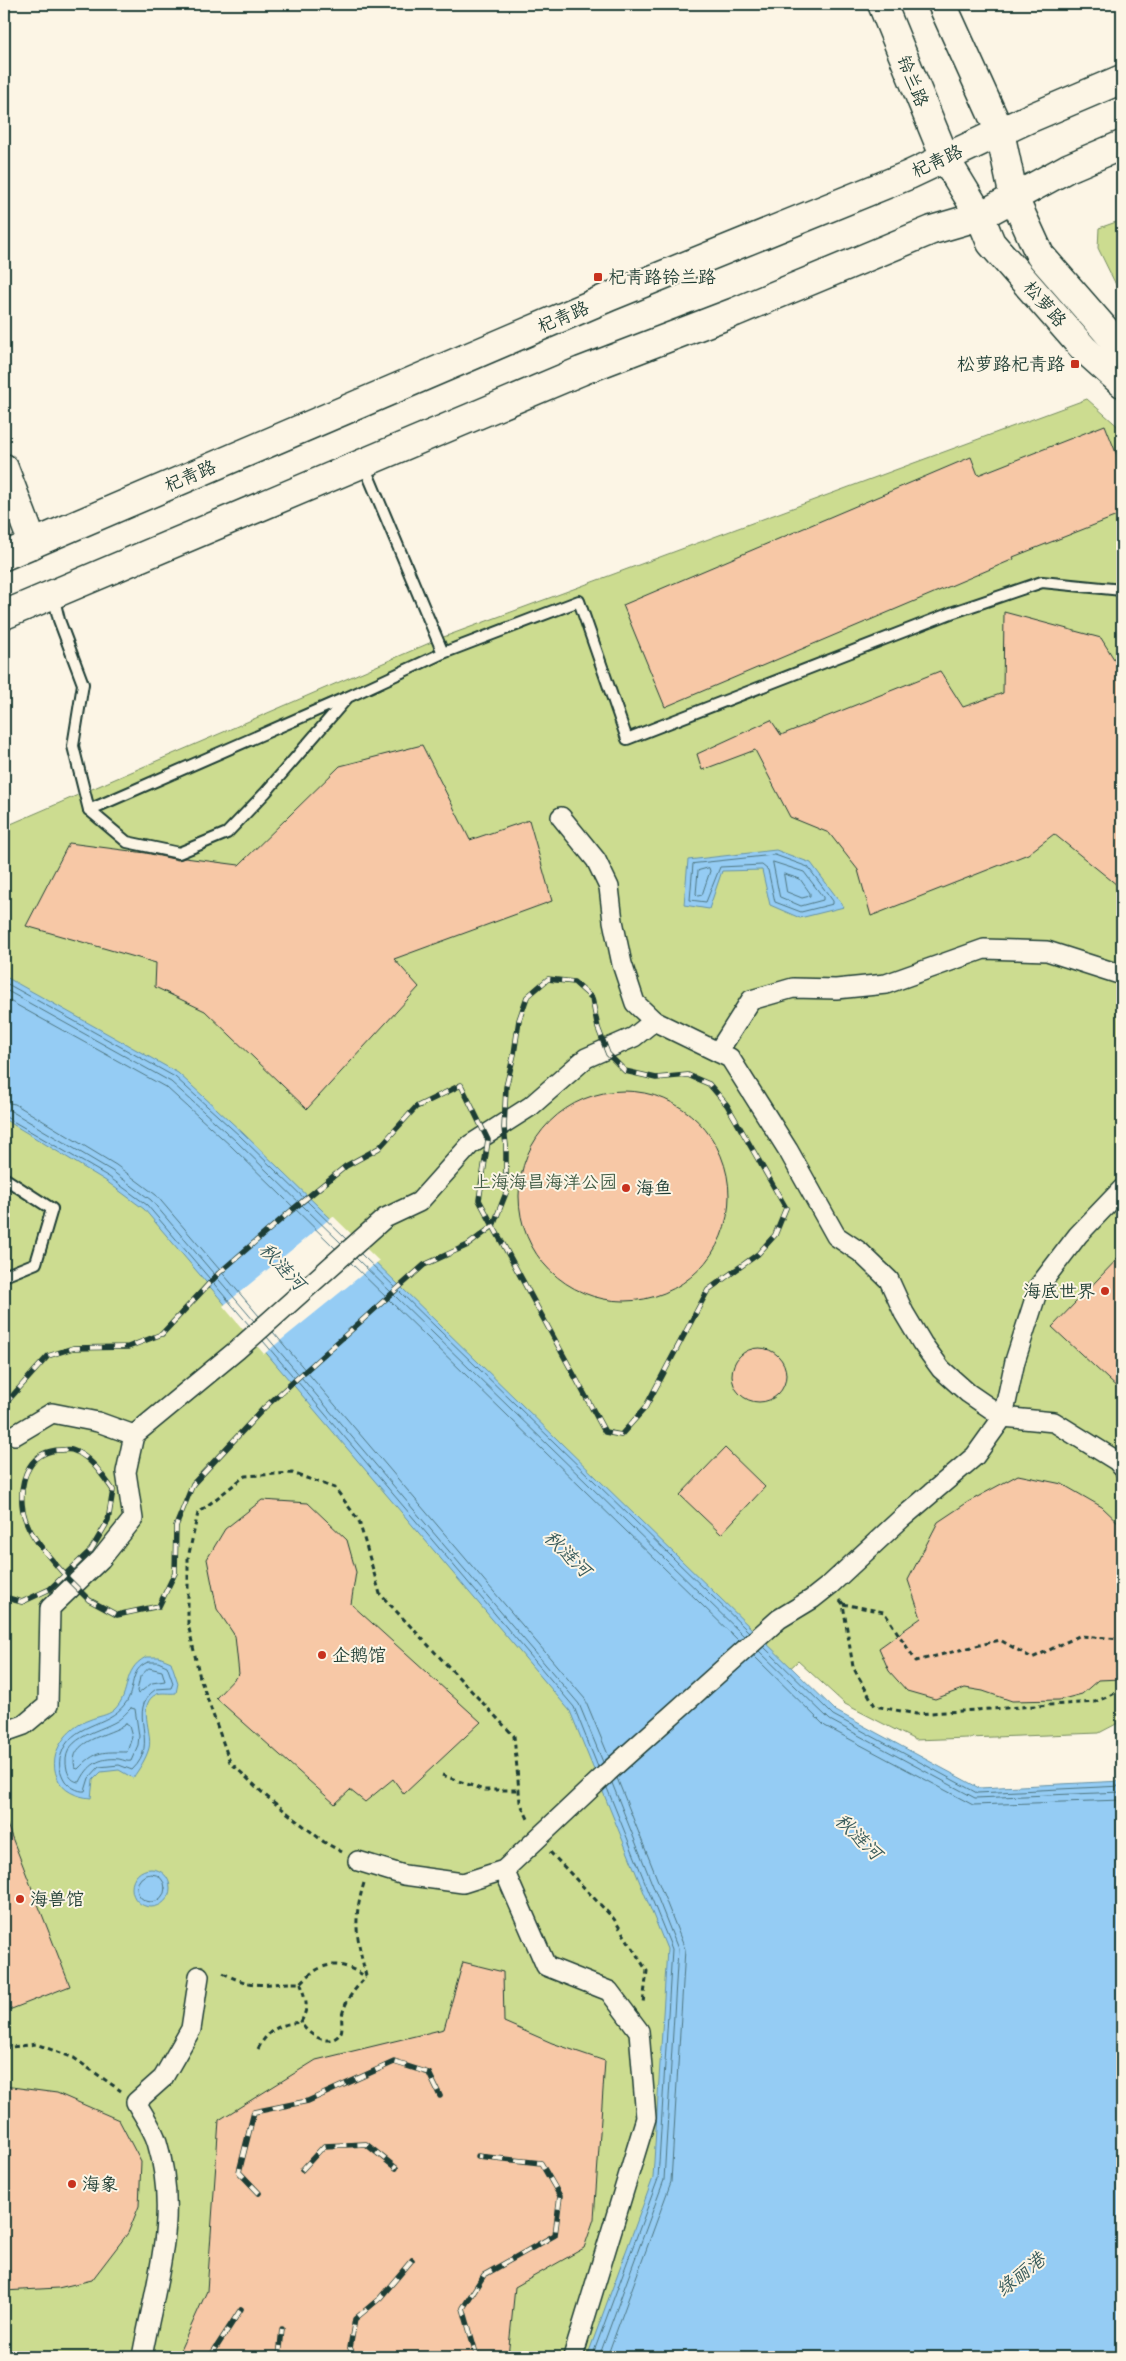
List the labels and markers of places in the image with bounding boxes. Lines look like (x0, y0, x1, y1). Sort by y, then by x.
place label: 杞青路铃兰路 (608, 266, 716, 292)
marker: 杞青路铃兰路 (592, 271, 604, 283)
place label: 松萝路杞青路 (957, 353, 1065, 379)
marker: 松萝路杞青路 (1069, 358, 1081, 370)
place label: 海鱼 (636, 1177, 672, 1203)
marker: 海鱼 (620, 1182, 632, 1194)
place label: 海底世界 (1023, 1280, 1095, 1306)
marker: 海底世界 (1099, 1285, 1111, 1297)
place label: 企鹅馆 (332, 1644, 386, 1670)
marker: 企鹅馆 (316, 1649, 328, 1661)
place label: 海兽馆 (30, 1888, 84, 1914)
marker: 海兽馆 (14, 1893, 26, 1905)
place label: 海象 (82, 2173, 118, 2199)
marker: 海象 (66, 2178, 78, 2190)

